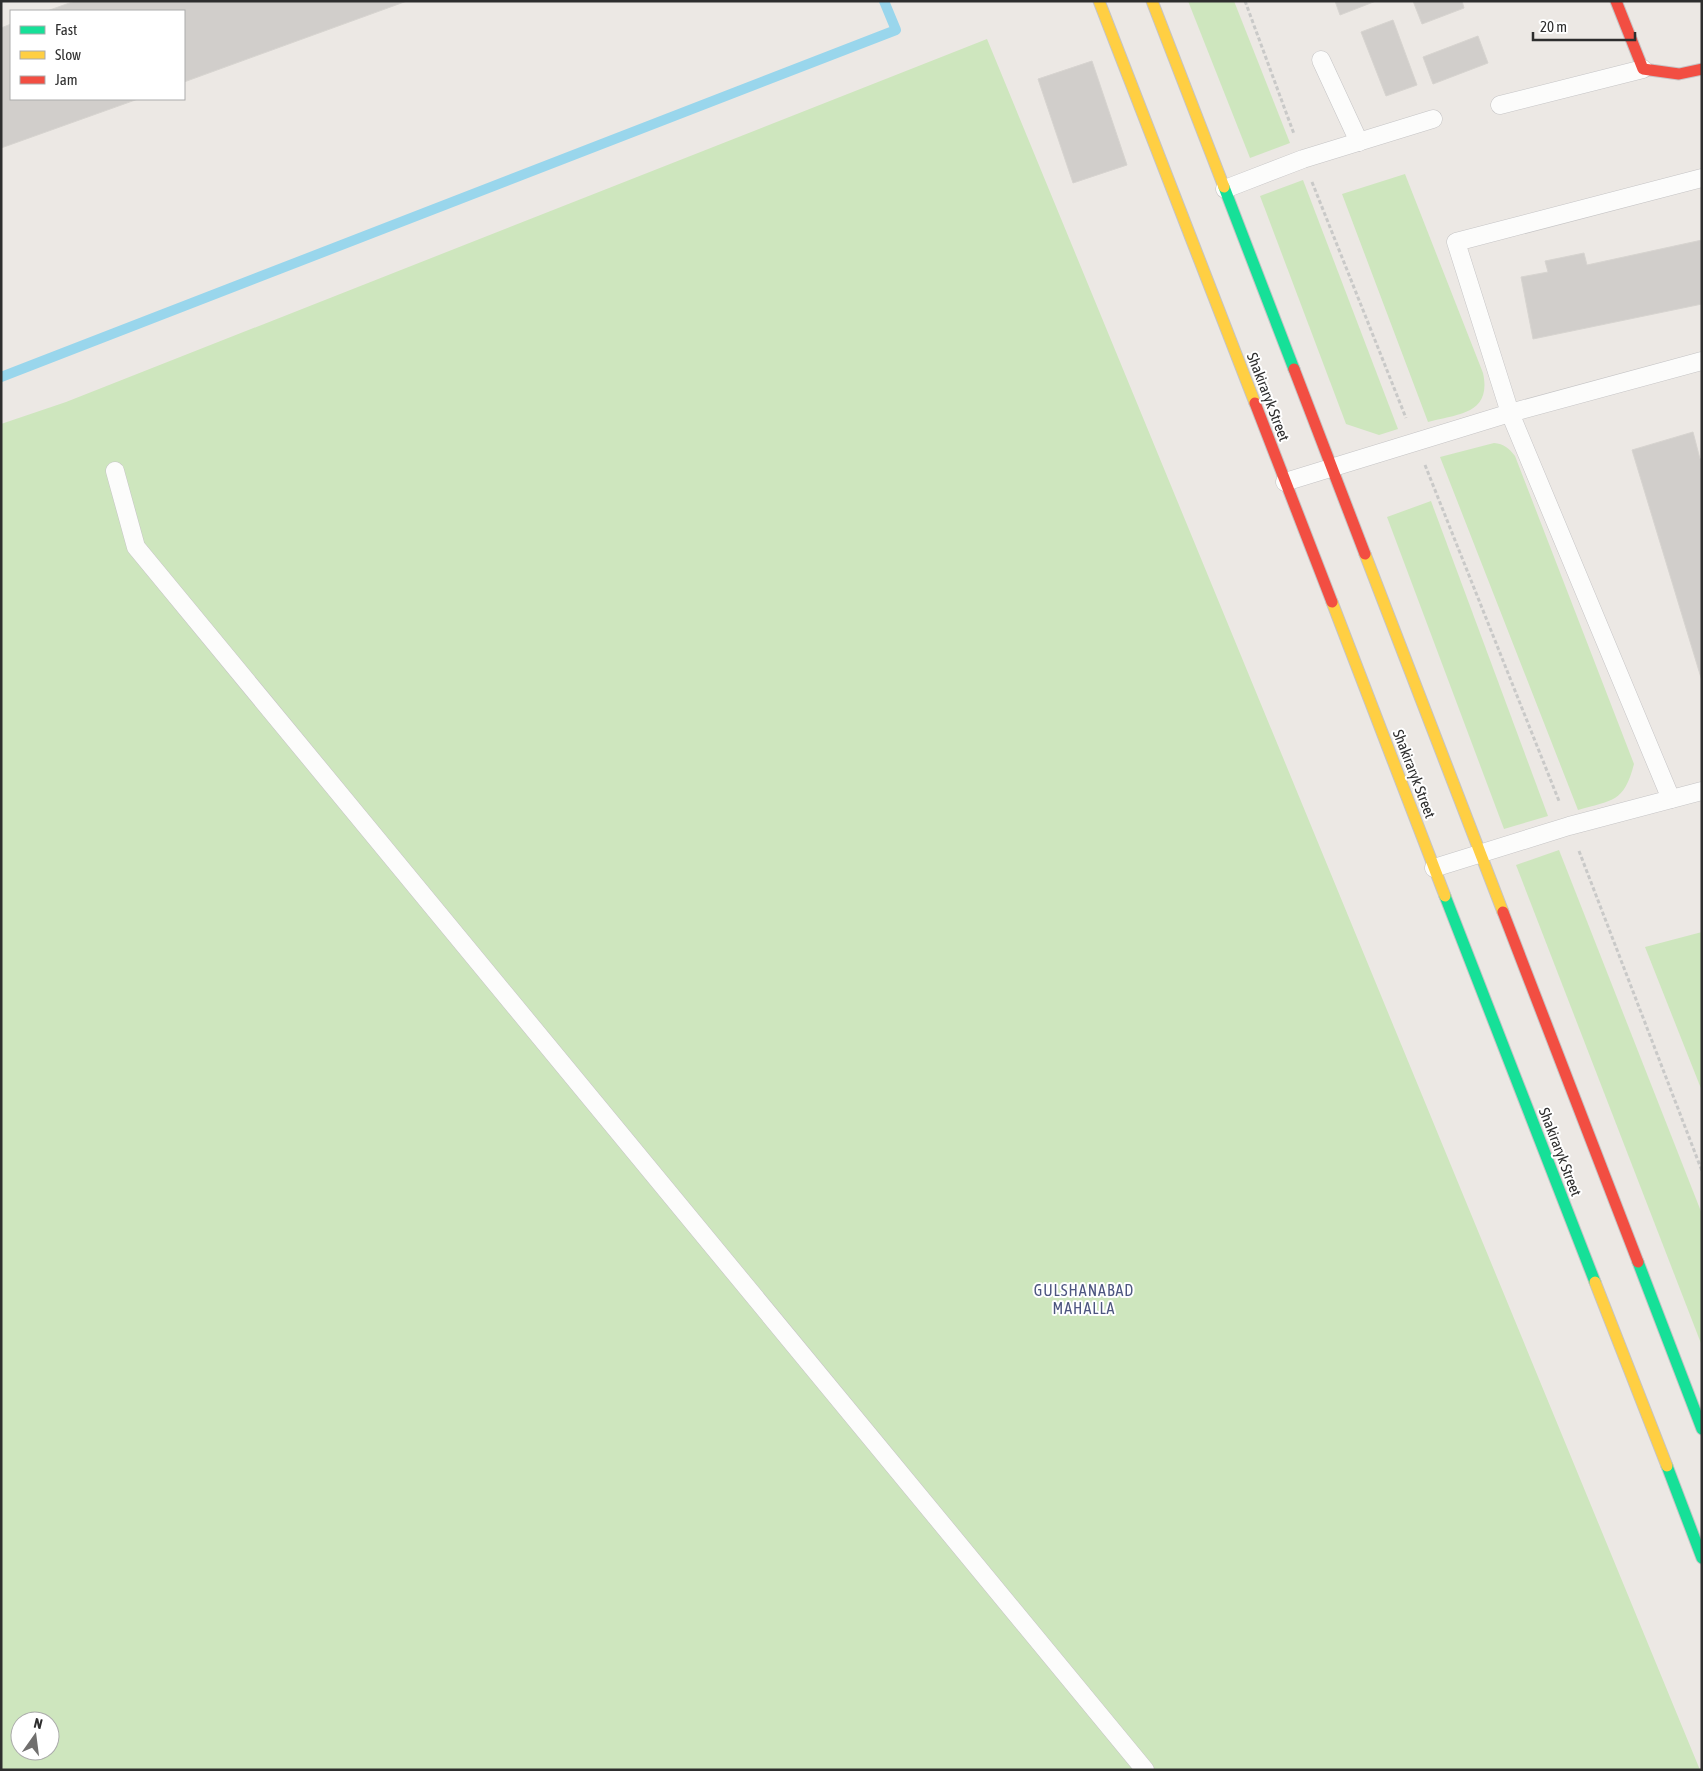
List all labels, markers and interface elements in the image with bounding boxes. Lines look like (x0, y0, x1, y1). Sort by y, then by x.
legend (10, 10, 185, 100)
scale bar (1533, 10, 1636, 42)
text: 20 m (1540, 18, 1567, 35)
text: Fast (55, 21, 77, 38)
text: Slow (55, 46, 81, 63)
text: Jam (55, 71, 78, 88)
street label: Shakiraryk Street (1244, 350, 1293, 443)
street label: Shakiraryk Street (1390, 727, 1439, 820)
street label: Shakiraryk Street (1536, 1105, 1585, 1198)
district label: GULSHANABAD MAHALLA (1034, 1281, 1134, 1317)
north arrow (10, 1711, 60, 1761)
text: N (32, 1715, 44, 1732)

